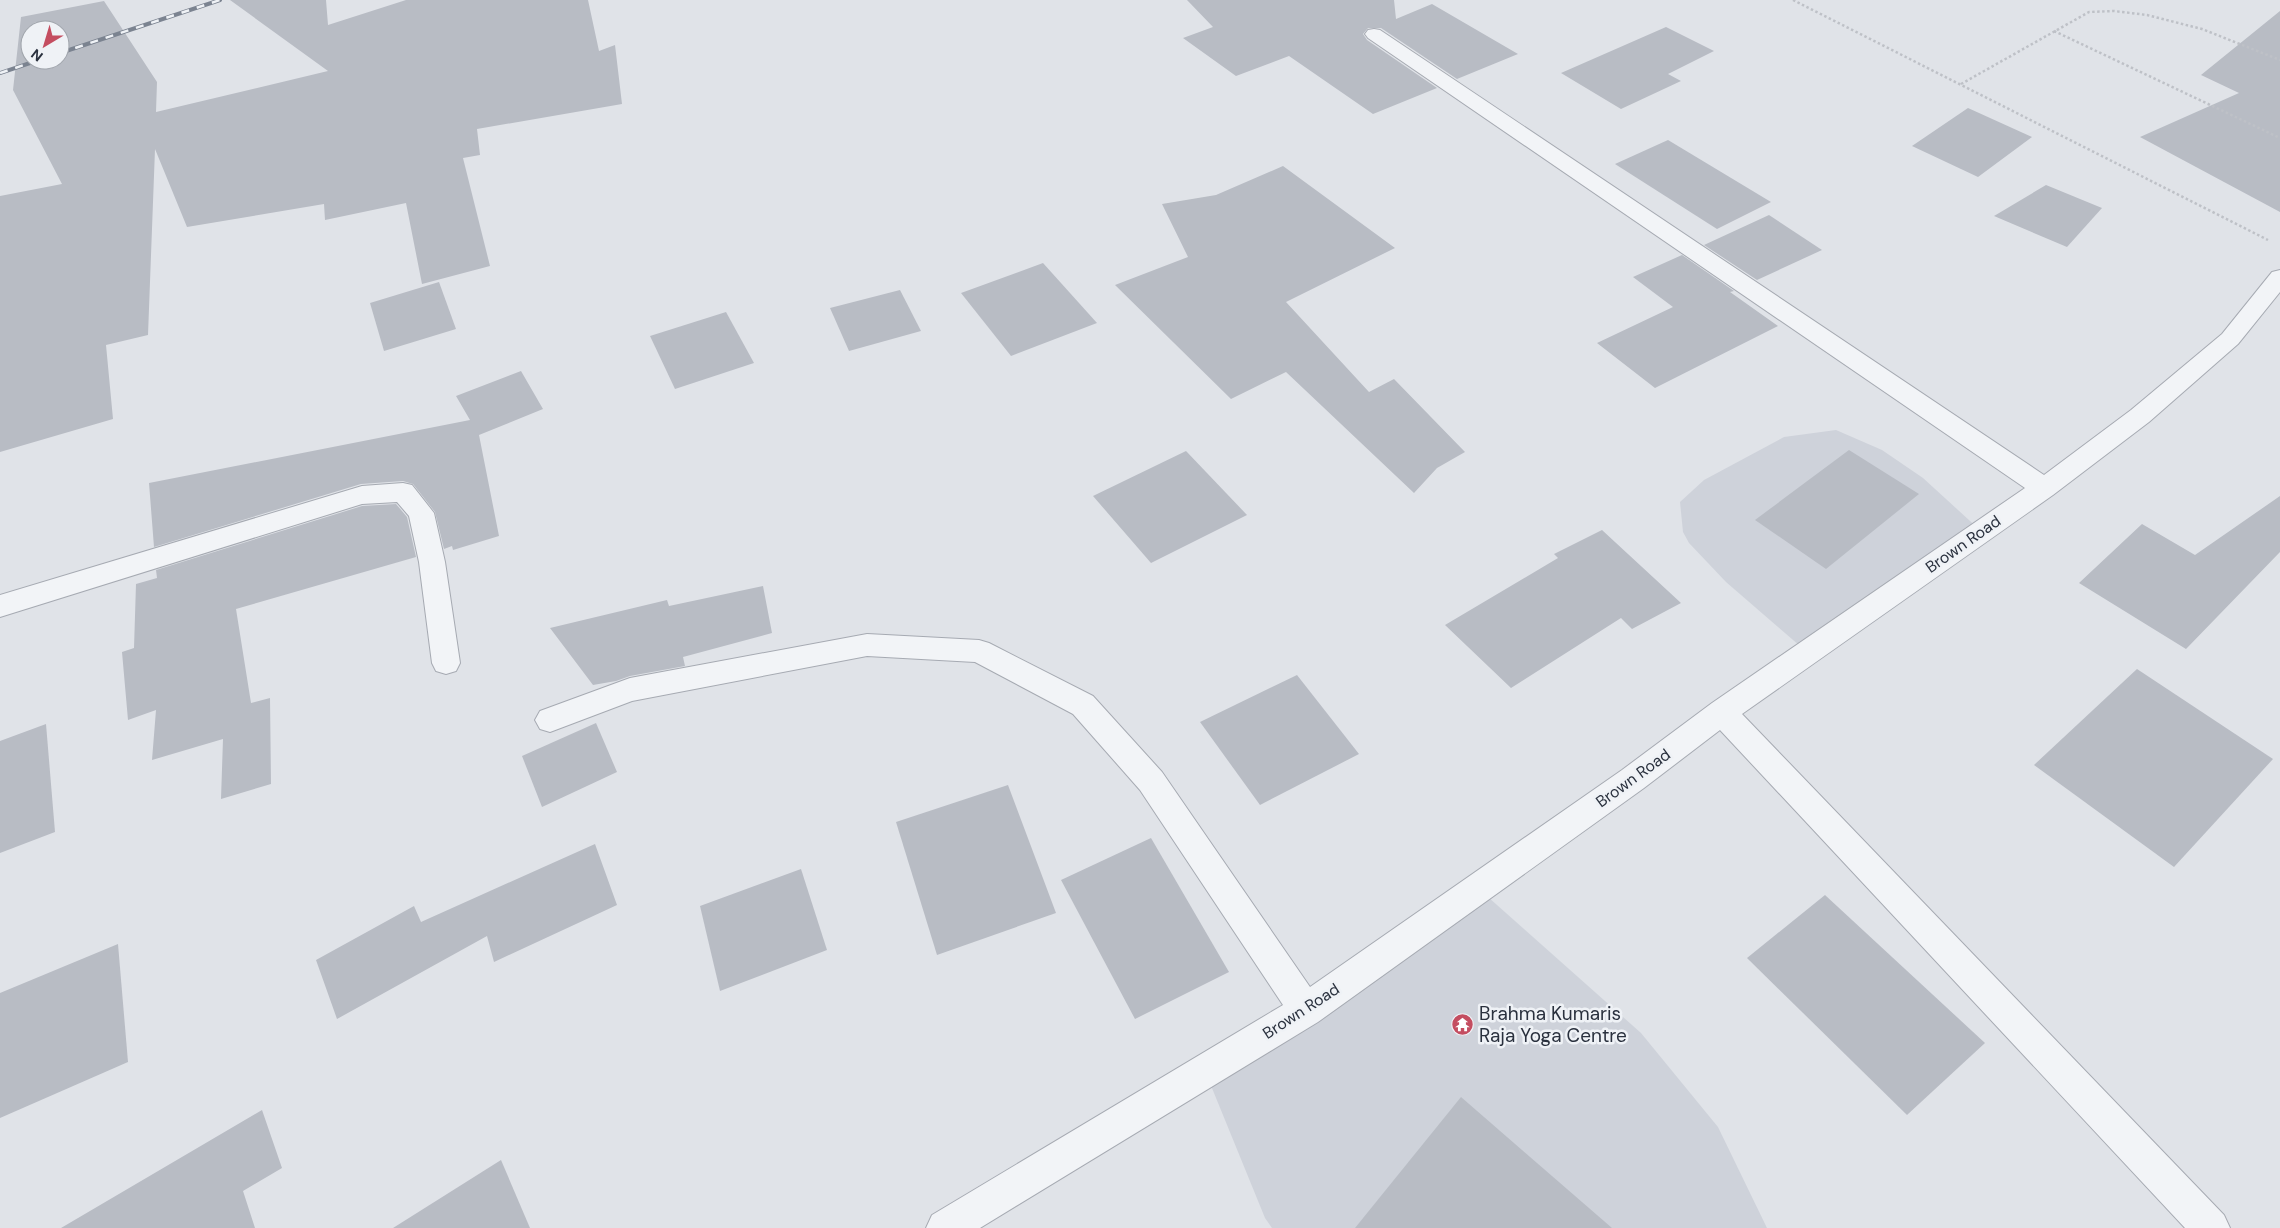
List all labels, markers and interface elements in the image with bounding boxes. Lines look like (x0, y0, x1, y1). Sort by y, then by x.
north arrow (20, 20, 70, 70)
text: N (27, 45, 47, 65)
street label: Brown Road (1921, 510, 2005, 578)
street label: Brown Road (1591, 744, 1675, 812)
street label: Brown Road (1259, 978, 1343, 1044)
place label: Brahma Kumaris Raja Yoga Centre (1479, 1001, 1627, 1048)
temple icon: Brahma Kumaris Raja Yoga Centre (1451, 1012, 1475, 1036)

